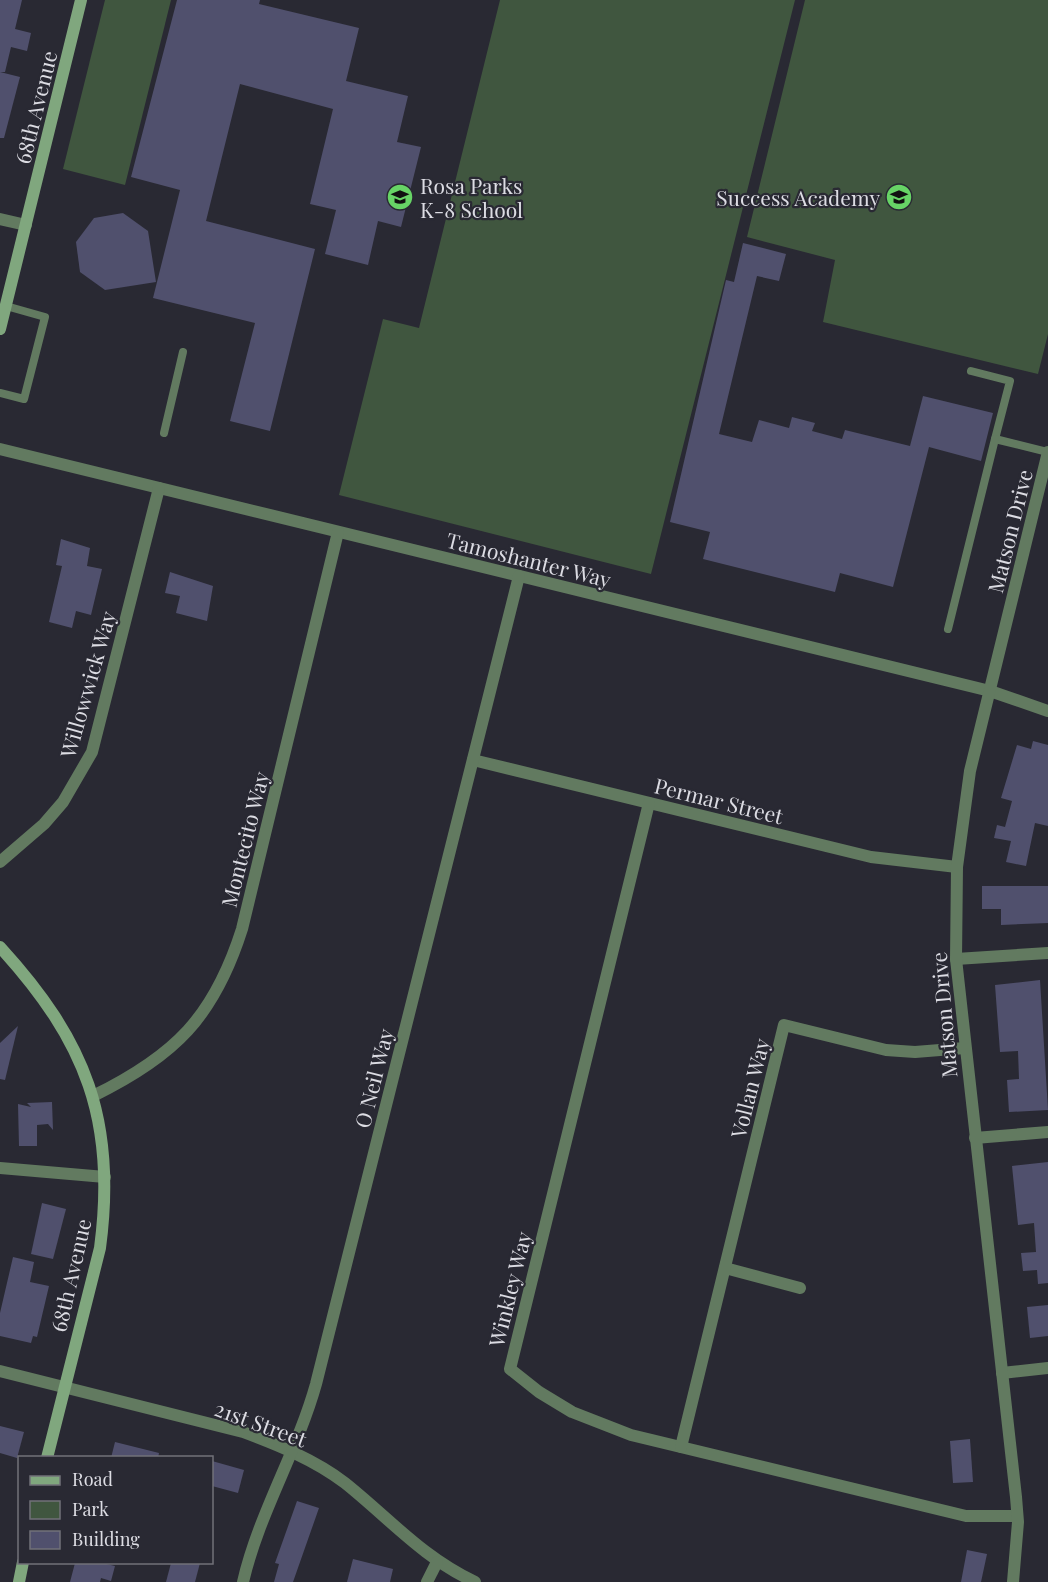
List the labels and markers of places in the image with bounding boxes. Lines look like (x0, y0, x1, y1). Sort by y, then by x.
place label: Rosa Parks K-8 School (420, 171, 523, 223)
school or university icon: Rosa Parks K-8 School (385, 182, 415, 212)
school or university icon: Success Academy (884, 182, 914, 212)
place label: Success Academy (716, 183, 880, 211)

